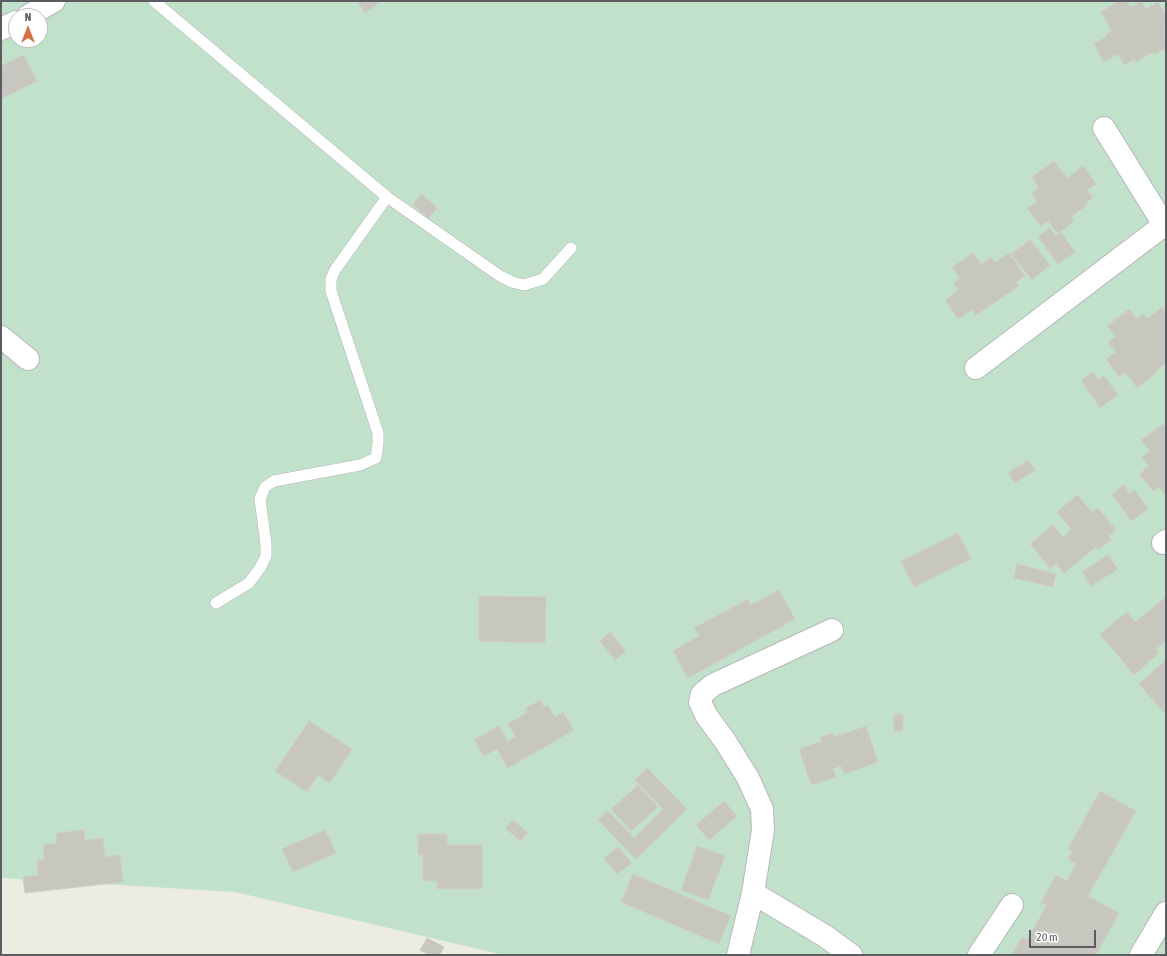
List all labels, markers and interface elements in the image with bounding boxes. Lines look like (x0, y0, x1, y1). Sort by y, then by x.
north arrow (8, 8, 48, 48)
text: N (25, 11, 31, 23)
scale bar (1031, 922, 1098, 948)
text: 20 m (1036, 930, 1058, 944)

